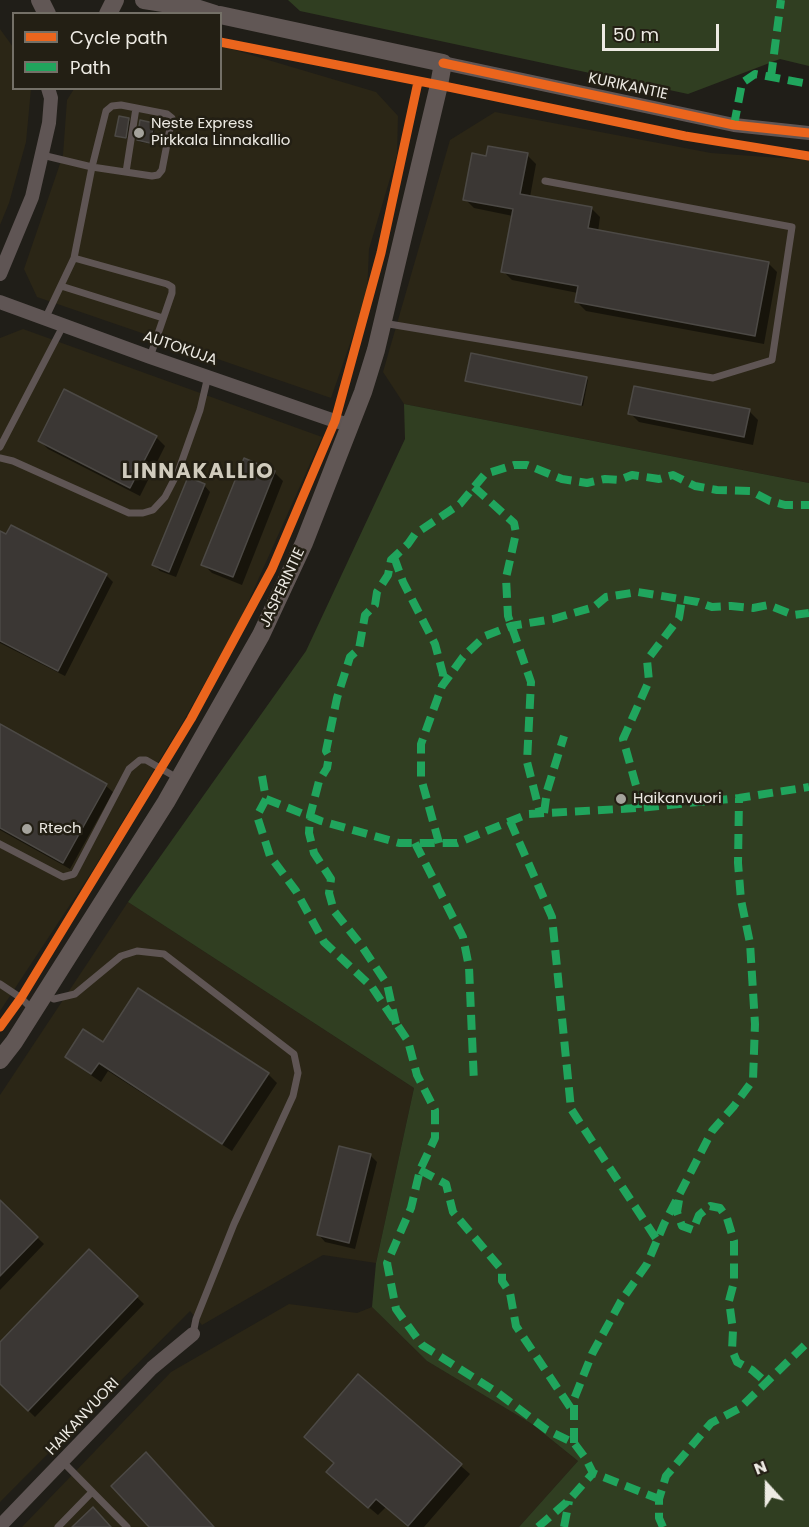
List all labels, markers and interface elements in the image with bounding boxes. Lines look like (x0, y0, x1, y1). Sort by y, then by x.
legend (12, 12, 222, 90)
scale bar (605, 12, 722, 50)
text: 50 m (613, 22, 659, 47)
text: Cycle path (70, 25, 168, 50)
text: Path (70, 55, 111, 80)
street label: KURIKANTIE (586, 70, 670, 104)
place label: Neste Express Pirkkala Linnakallio (151, 115, 290, 150)
marker: Neste Express Pirkkala Linnakallio (132, 126, 146, 140)
street label: AUTOKUJA (141, 328, 219, 370)
district label: LINNAKALLIO (122, 460, 274, 486)
street label: JASPERINTIE (257, 545, 309, 631)
place label: Haikanvuori (633, 790, 722, 808)
marker: Haikanvuori (614, 792, 628, 806)
place label: Rtech (39, 820, 82, 838)
marker: Rtech (20, 822, 34, 836)
street label: HAIKANVUORI (43, 1375, 123, 1459)
north arrow (737, 1455, 797, 1515)
text: N (751, 1455, 770, 1481)

